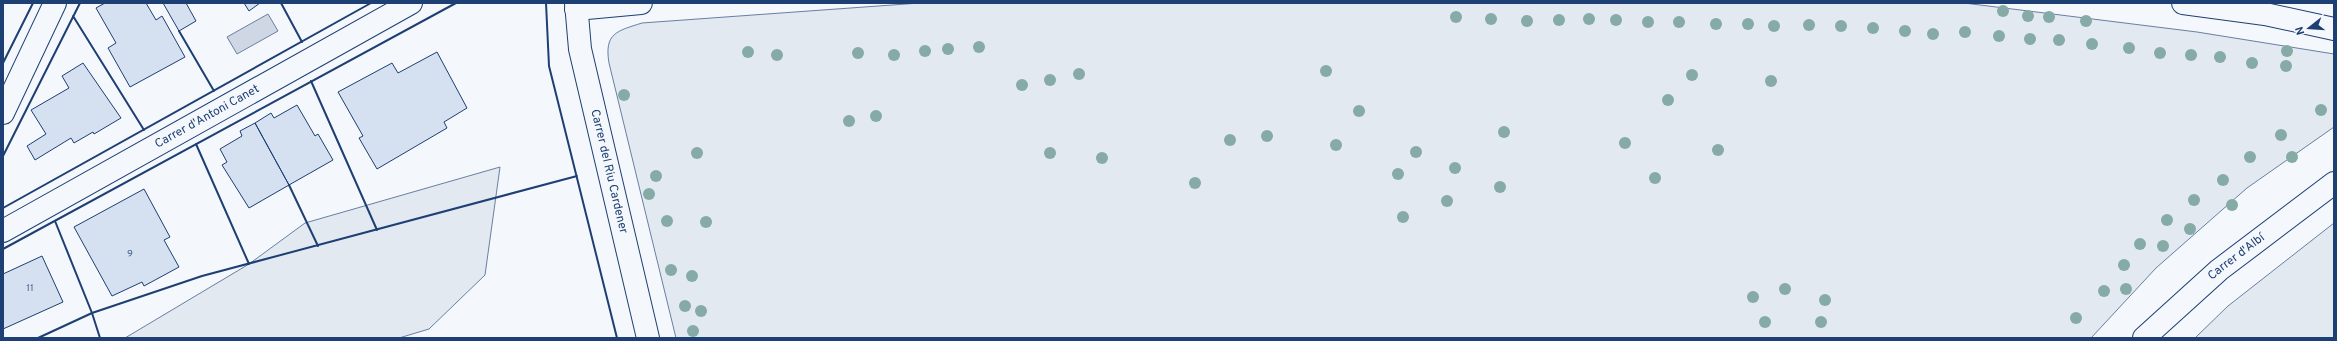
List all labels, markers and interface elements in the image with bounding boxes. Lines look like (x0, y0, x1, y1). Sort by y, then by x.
north arrow (2289, 8, 2329, 48)
text: N (2293, 25, 2308, 36)
street label: Carrer d'Antoni Canet (152, 81, 262, 152)
street label: Carrer del Riu Cardener (586, 108, 631, 236)
street label: Carrer d'Albí (2205, 229, 2269, 284)
house number: 9 (127, 248, 133, 261)
house number: 11 (26, 282, 34, 295)

